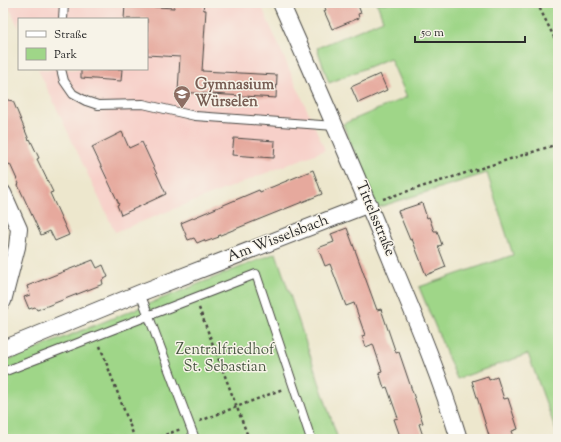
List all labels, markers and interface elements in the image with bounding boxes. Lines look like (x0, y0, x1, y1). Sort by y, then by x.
legend (18, 18, 148, 70)
scale bar (415, 18, 525, 44)
text: 50 m (420, 24, 444, 42)
text: Straße (54, 26, 88, 44)
text: Park (54, 46, 77, 64)
place label: Gymnasium Würselen (195, 75, 275, 113)
school or university icon: Gymnasium Würselen (172, 84, 192, 109)
street label: Tittelsstraße (350, 178, 400, 260)
street label: Am Wisselsbach (224, 210, 332, 268)
park label: Zentralfriedhof St. Sebastian (176, 340, 275, 378)

